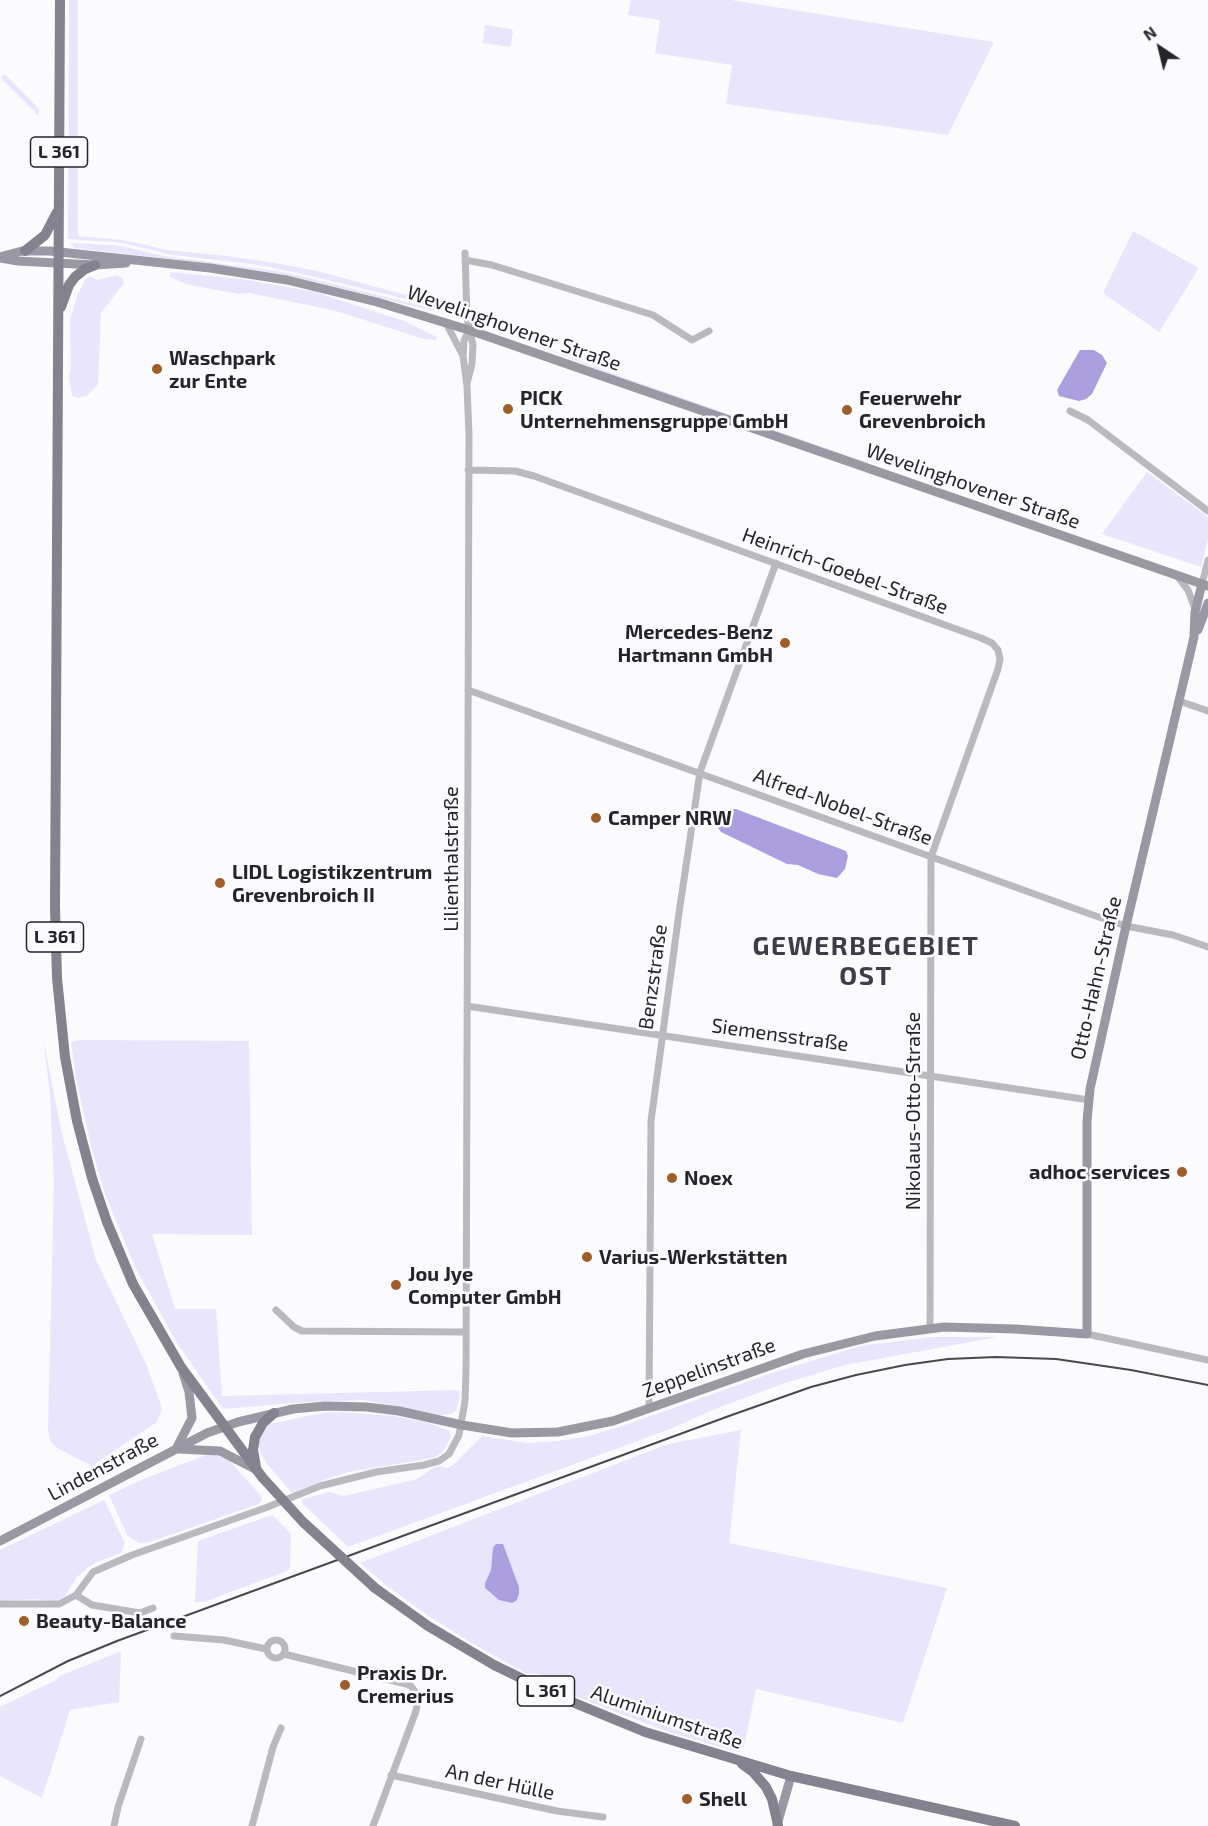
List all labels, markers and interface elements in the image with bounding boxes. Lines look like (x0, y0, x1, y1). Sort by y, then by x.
north arrow (1130, 18, 1190, 78)
text: N (1139, 22, 1160, 44)
road number: L 361 (31, 137, 88, 167)
street label: Wevelinghovener Straße (404, 280, 624, 376)
place label: Waschpark zur Ente (169, 346, 276, 393)
marker: Waschpark zur Ente (150, 362, 164, 376)
place label: PICK Unternehmensgruppe GmbH (520, 386, 789, 433)
place label: Feuerwehr Grevenbroich (859, 386, 986, 433)
marker: PICK Unternehmensgruppe GmbH (501, 402, 515, 416)
marker: Feuerwehr Grevenbroich (840, 403, 854, 417)
street label: Wevelinghovener Straße (863, 438, 1083, 534)
street label: Heinrich-Goebel-Straße (739, 523, 951, 619)
place label: Mercedes-Benz Hartmann GmbH (617, 620, 773, 667)
marker: Mercedes-Benz Hartmann GmbH (778, 636, 792, 650)
street label: Alfred-Nobel-Straße (750, 763, 936, 851)
street label: Lilienthalstraße (439, 786, 463, 932)
place label: Camper NRW (608, 806, 732, 830)
marker: Camper NRW (589, 811, 603, 825)
place label: LIDL Logistikzentrum Grevenbroich II (232, 860, 432, 907)
marker: LIDL Logistikzentrum Grevenbroich II (213, 876, 227, 890)
street label: Otto-Hahn-Straße (1065, 894, 1127, 1062)
road number: L 361 (26, 922, 84, 952)
street label: Benzstraße (634, 923, 672, 1031)
district label: GEWERBEGEBIET OST (753, 930, 979, 992)
street label: Nikolaus-Otto-Straße (901, 1012, 925, 1210)
street label: Siemensstraße (710, 1014, 850, 1056)
place label: adhoc services (1029, 1160, 1170, 1184)
marker: adhoc services (1175, 1165, 1189, 1179)
place label: Noex (684, 1166, 733, 1190)
marker: Noex (665, 1171, 679, 1185)
place label: Varius-Werkstätten (599, 1245, 787, 1269)
marker: Varius-Werkstätten (580, 1250, 594, 1264)
place label: Jou Jye Computer GmbH (408, 1262, 562, 1309)
marker: Jou Jye Computer GmbH (389, 1278, 403, 1292)
street label: Zeppelinstraße (639, 1333, 779, 1403)
street label: Lindenstraße (44, 1428, 162, 1506)
place label: Beauty-Balance (36, 1609, 187, 1633)
marker: Beauty-Balance (17, 1614, 31, 1628)
place label: Praxis Dr. Cremerius (357, 1661, 454, 1708)
road number: L 361 (518, 1676, 574, 1706)
marker: Praxis Dr. Cremerius (338, 1678, 352, 1692)
street label: Aluminiumstraße (588, 1680, 746, 1754)
street label: An der Hülle (443, 1759, 557, 1805)
place label: Shell (699, 1787, 747, 1811)
marker: Shell (680, 1792, 694, 1806)

